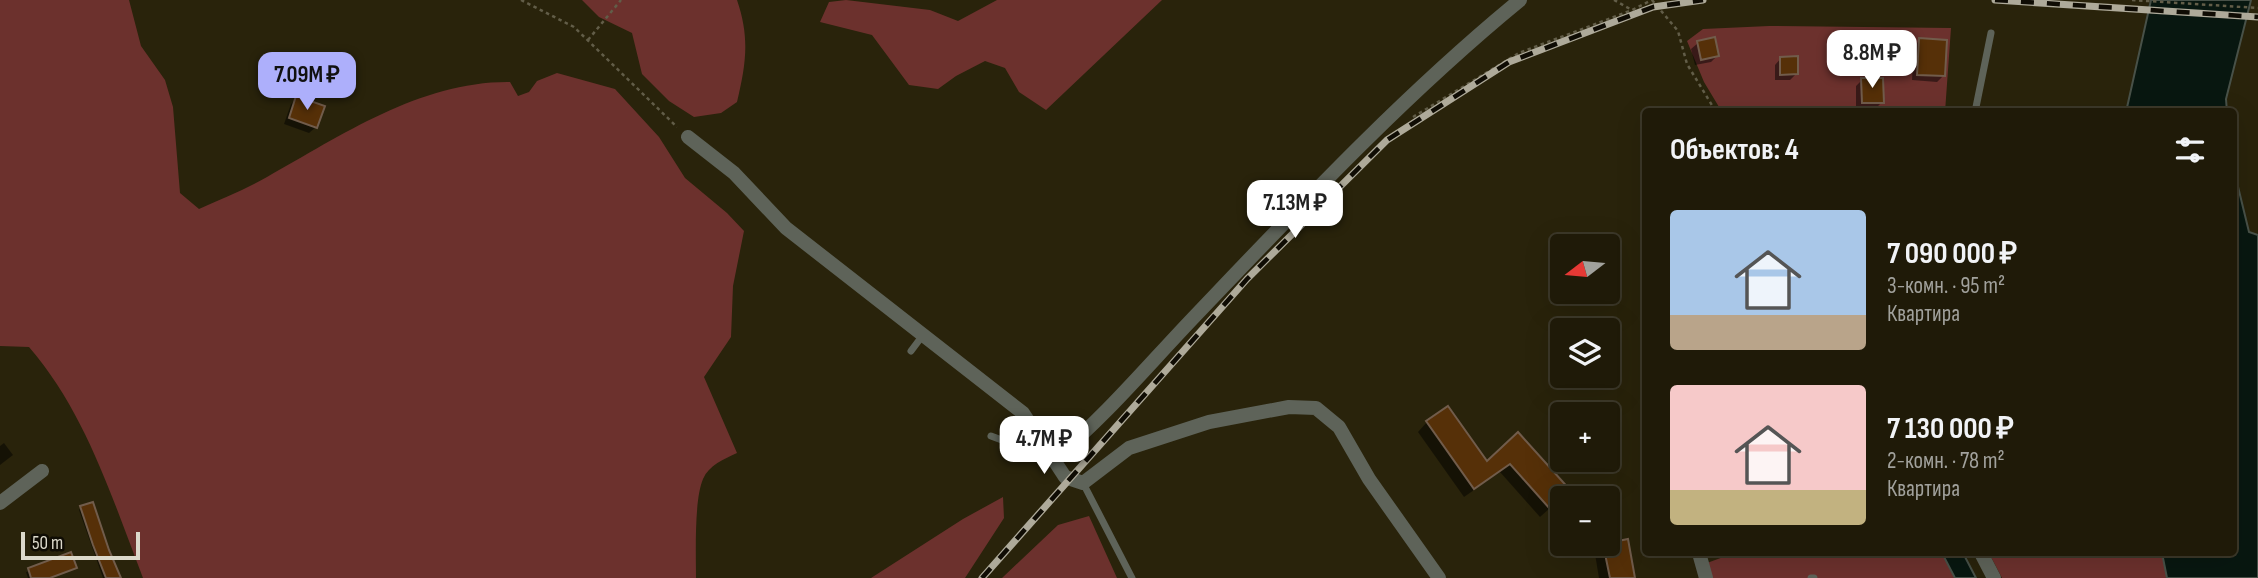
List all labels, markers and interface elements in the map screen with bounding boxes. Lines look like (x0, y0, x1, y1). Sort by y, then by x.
pin: 8.8M ₽ (1815, 31, 1929, 90)
text: 8.8M ₽ (1843, 39, 1901, 67)
pin: 7.09M ₽ (242, 52, 372, 112)
text: 7.09M ₽ (274, 61, 340, 89)
icon: filters (2171, 131, 2209, 169)
text: Объектов: 4 (1670, 132, 1799, 168)
pin: 7.13M ₽ (1230, 180, 1360, 240)
text: 7.13M ₽ (1263, 189, 1327, 217)
north arrow (1550, 234, 1620, 304)
map controls (1550, 234, 1620, 556)
text: 7 090 000 ₽ (1887, 236, 2017, 272)
icon: home (1726, 238, 1810, 322)
text: 3-комн. · 95 m² (1887, 272, 2005, 300)
text: Квартира (1887, 300, 1960, 328)
button: layers (1550, 318, 1620, 388)
button: + (1550, 402, 1620, 472)
text: 7 130 000 ₽ (1887, 411, 2014, 447)
icon: home (1726, 413, 1810, 497)
pin: 4.7M ₽ (987, 416, 1101, 476)
text: 4.7M ₽ (1016, 425, 1072, 453)
text: 2-комн. · 78 m² (1887, 447, 2005, 475)
text: Квартира (1887, 475, 1960, 503)
button: − (1550, 486, 1620, 556)
scale bar (21, 529, 140, 561)
text: 50 m (32, 532, 63, 555)

